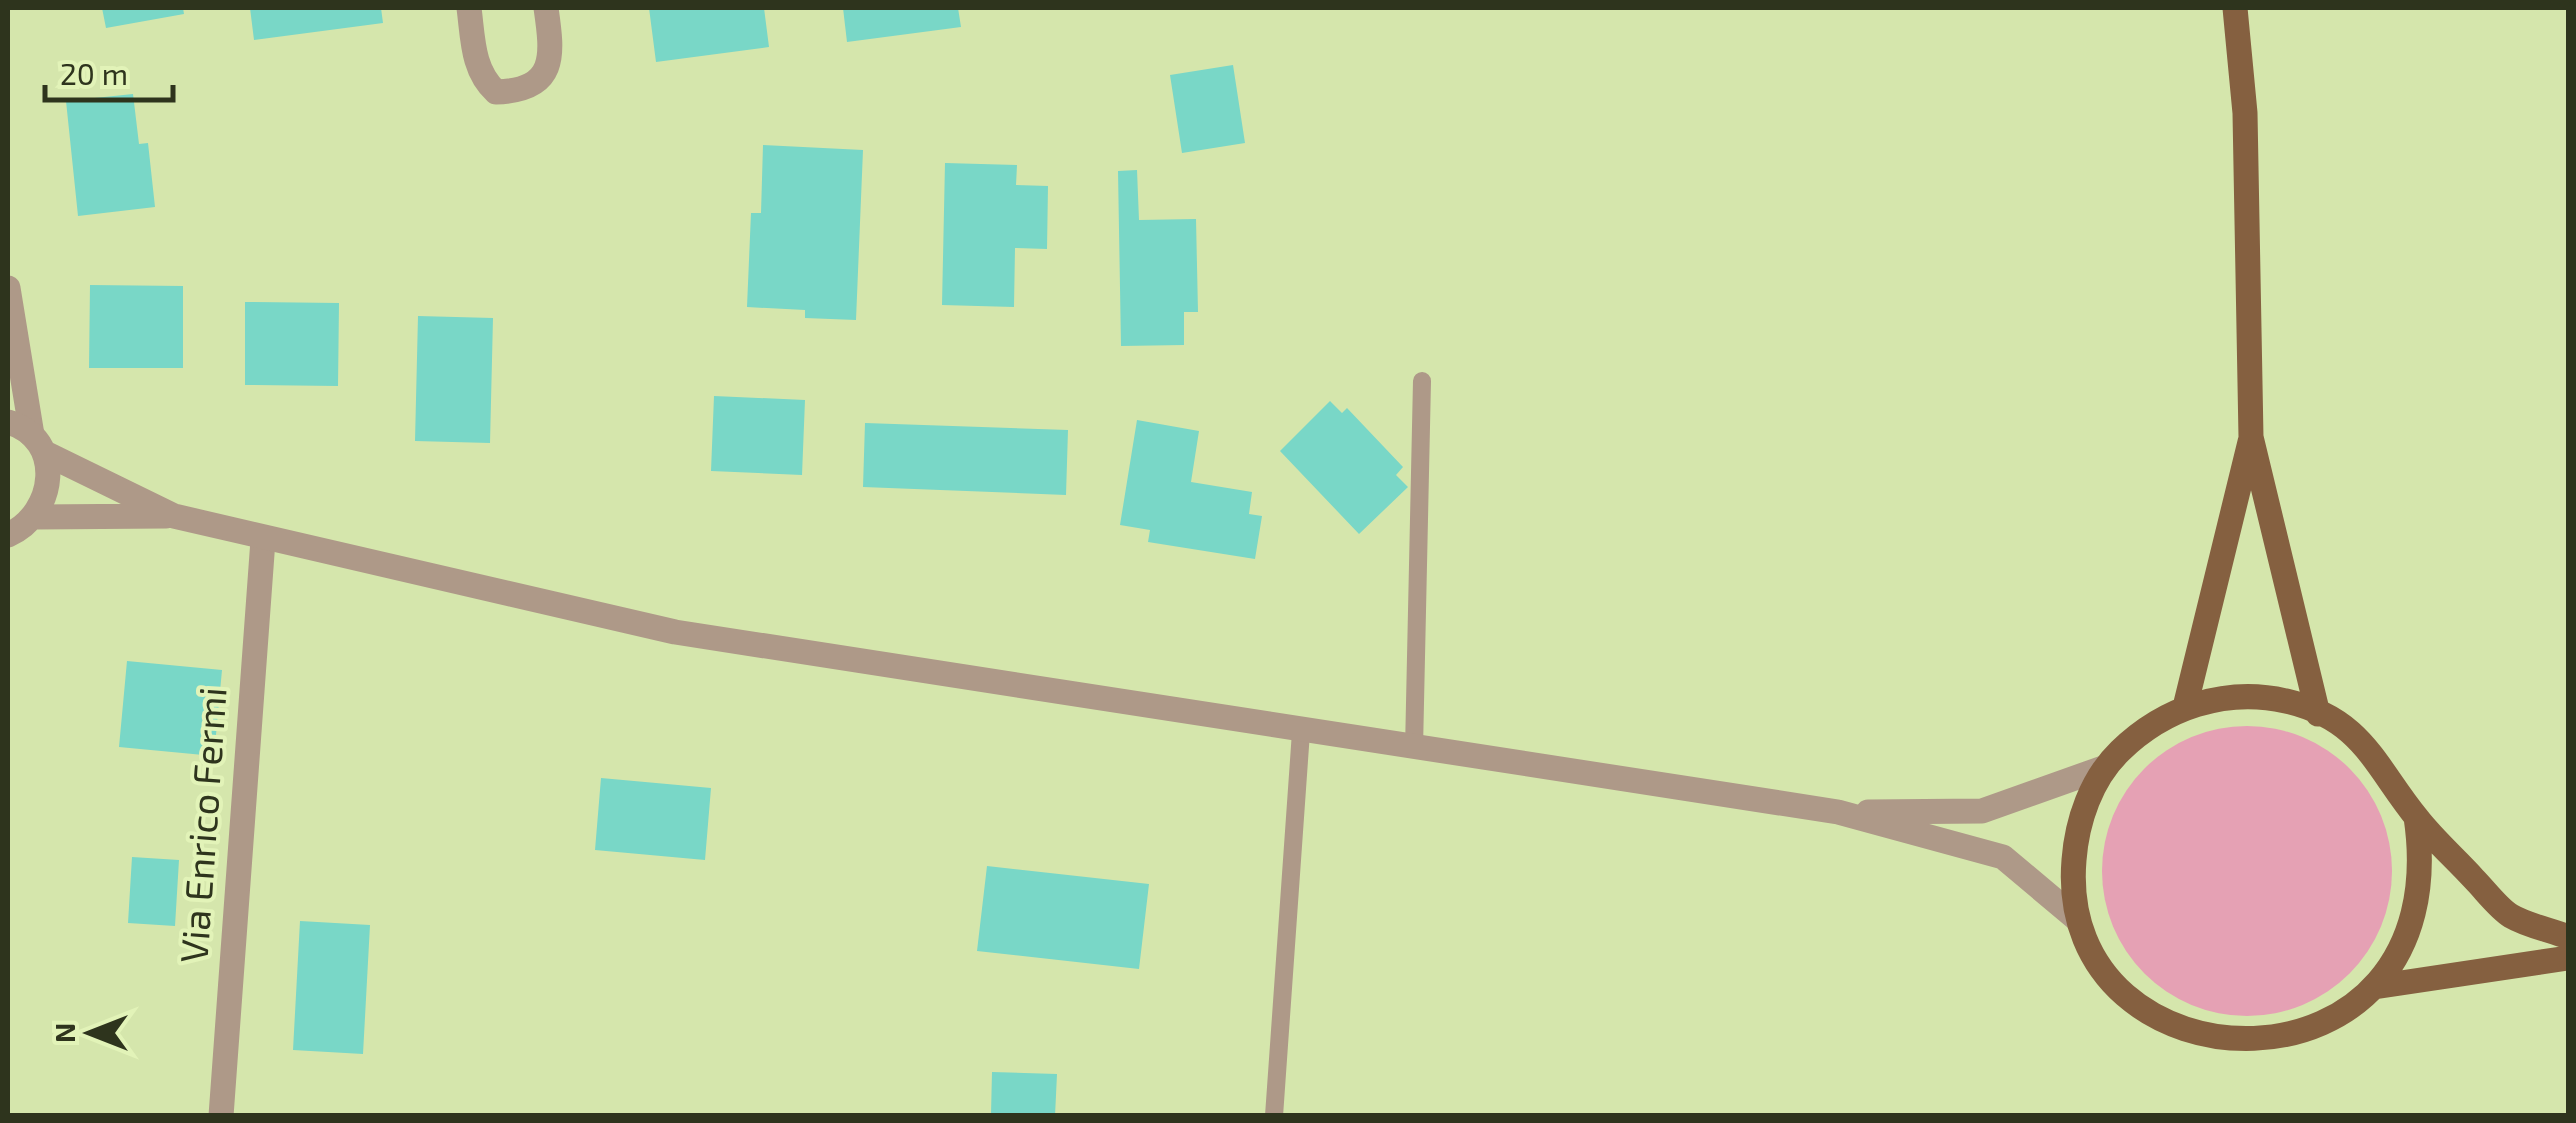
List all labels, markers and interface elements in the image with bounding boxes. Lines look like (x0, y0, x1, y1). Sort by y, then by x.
scale bar (45, 40, 172, 102)
text: 20 m (60, 55, 128, 91)
street label: Via Enrico Fermi (169, 685, 235, 964)
north arrow (40, 983, 140, 1083)
text: N (47, 1023, 81, 1043)

